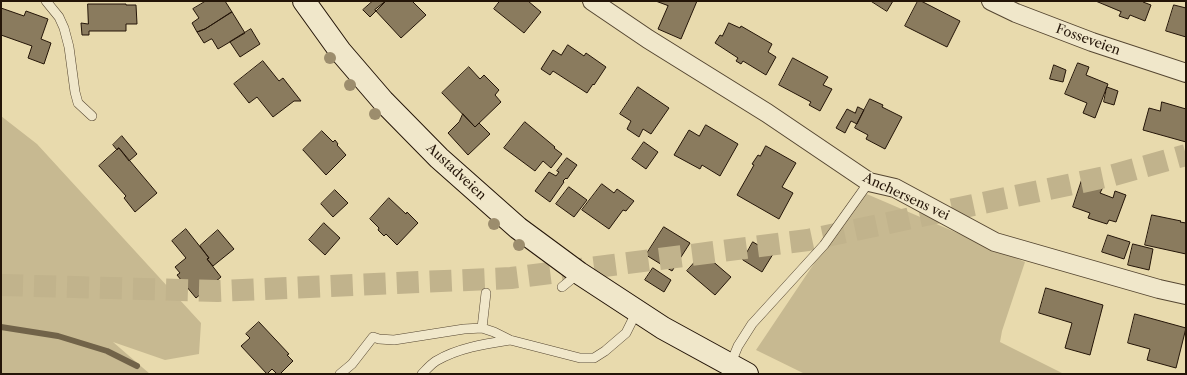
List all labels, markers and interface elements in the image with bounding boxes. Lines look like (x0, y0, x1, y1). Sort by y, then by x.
street label: Fosseveien (1054, 21, 1122, 59)
street label: Austadveien (423, 141, 489, 203)
street label: Anchersens vei (860, 170, 952, 224)

